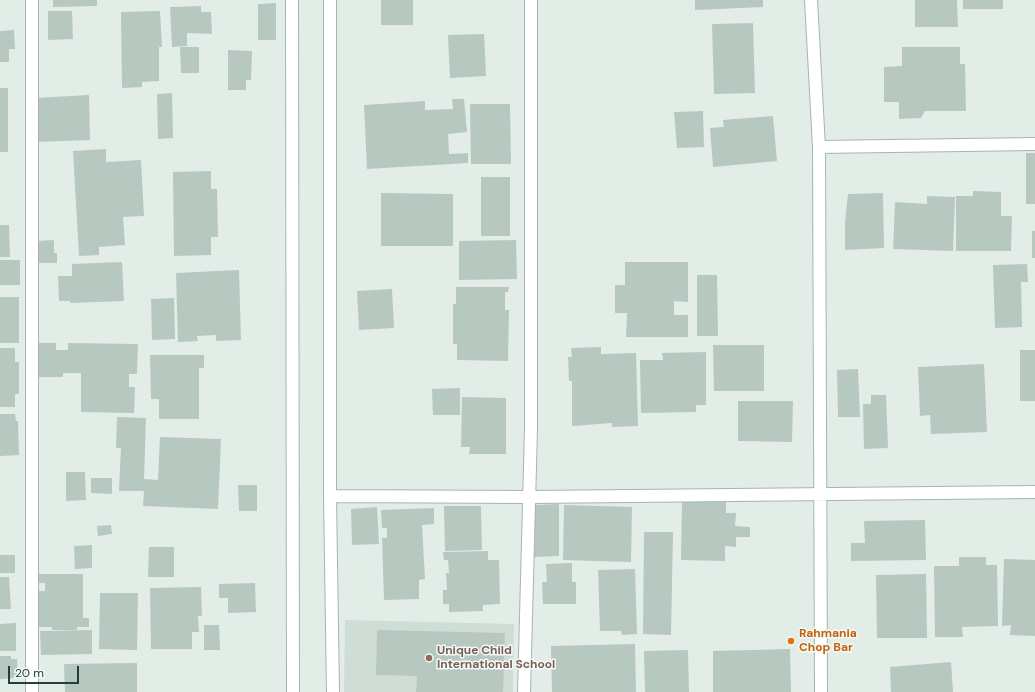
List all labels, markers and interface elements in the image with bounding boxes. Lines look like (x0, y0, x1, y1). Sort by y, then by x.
place label: Rahmania Chop Bar (799, 627, 857, 655)
marker: Rahmania Chop Bar (786, 636, 796, 646)
place label: Unique Child International School (437, 644, 555, 672)
marker: Unique Child International School (424, 653, 434, 663)
scale bar (10, 658, 81, 684)
text: 20 m (15, 665, 44, 681)

